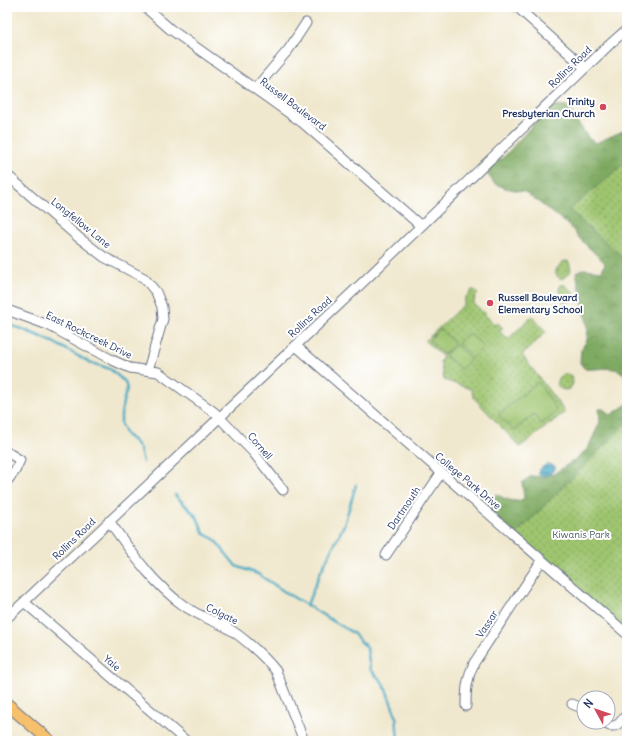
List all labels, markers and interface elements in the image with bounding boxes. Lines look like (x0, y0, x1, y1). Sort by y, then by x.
street label: Rollins Road (546, 43, 594, 91)
street label: Russell Boulevard (257, 75, 329, 133)
place label: Trinity Presbyterian Church (502, 95, 595, 120)
marker: Trinity Presbyterian Church (598, 102, 608, 112)
street label: Longfellow Lane (48, 195, 114, 251)
place label: Russell Boulevard Elementary School (498, 291, 583, 316)
street label: Rollins Road (286, 293, 335, 340)
marker: Russell Boulevard Elementary School (485, 298, 495, 308)
street label: East Rockcreek Drive (44, 308, 134, 362)
street label: Cornell (245, 430, 275, 462)
street label: College Park Drive (432, 450, 504, 512)
street label: Dartmouth (385, 484, 423, 532)
street label: Rollins Road (50, 515, 98, 563)
park label: Kiwanis Park (552, 528, 610, 541)
street label: Colgate (204, 601, 240, 627)
street label: Vassar (473, 608, 501, 640)
street label: Yale (101, 652, 123, 674)
north arrow (576, 690, 616, 730)
text: N (581, 696, 596, 711)

